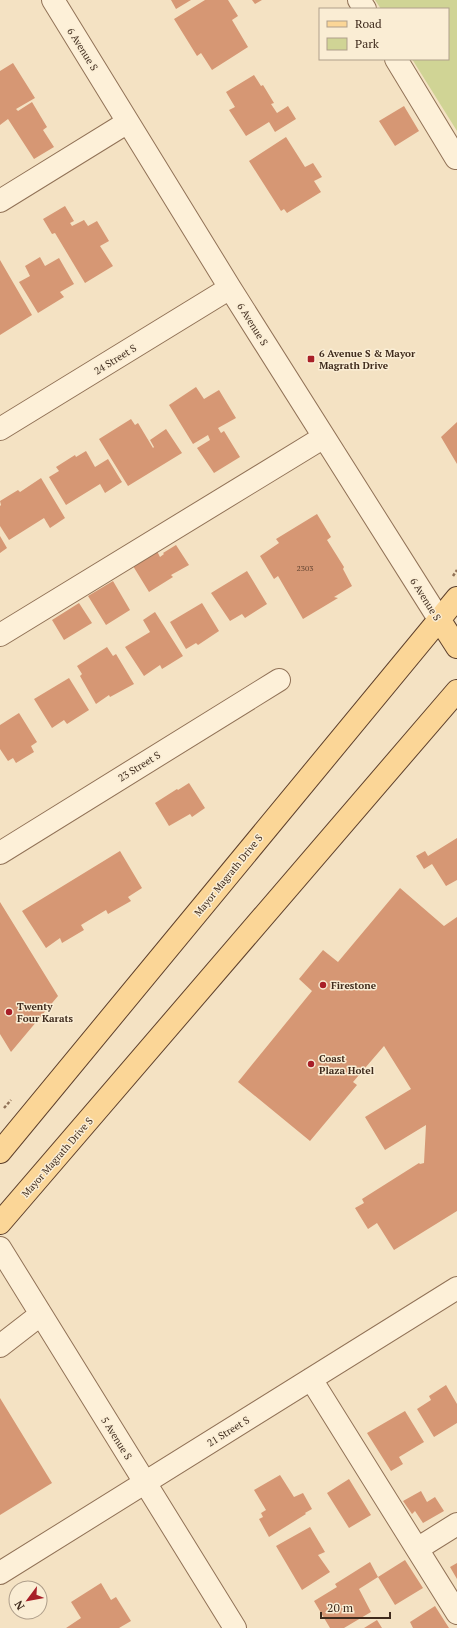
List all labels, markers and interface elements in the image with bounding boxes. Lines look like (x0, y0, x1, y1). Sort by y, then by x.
legend (319, 8, 449, 60)
text: Road (355, 16, 382, 31)
street label: 6 Avenue S (64, 25, 101, 73)
text: Park (355, 36, 380, 51)
street label: 6 Avenue S (234, 300, 271, 348)
street label: 24 Street S (92, 341, 139, 378)
place label: 6 Avenue S & Mayor Magrath Drive (319, 347, 416, 372)
marker: 6 Avenue S & Mayor Magrath Drive (306, 354, 316, 364)
house number: 2303 (296, 563, 314, 573)
street label: 6 Avenue S (407, 575, 444, 623)
street label: 23 Street S (116, 748, 163, 785)
street label: Mayor Magrath Drive S (191, 832, 266, 919)
place label: Firestone (331, 979, 377, 992)
marker: Firestone (318, 980, 328, 990)
place label: Twenty Four Karats (17, 1000, 73, 1025)
marker: Twenty Four Karats (4, 1007, 14, 1017)
place label: Coast Plaza Hotel (319, 1052, 375, 1077)
marker: Coast Plaza Hotel (306, 1059, 316, 1069)
street label: Mayor Magrath Drive S (19, 1115, 96, 1200)
street label: 21 Street S (205, 1413, 252, 1450)
street label: 5 Avenue S (98, 1414, 135, 1462)
north arrow (8, 1580, 48, 1620)
scale bar (321, 1594, 390, 1620)
text: N (11, 1597, 28, 1613)
text: 20 m (327, 1600, 354, 1615)

